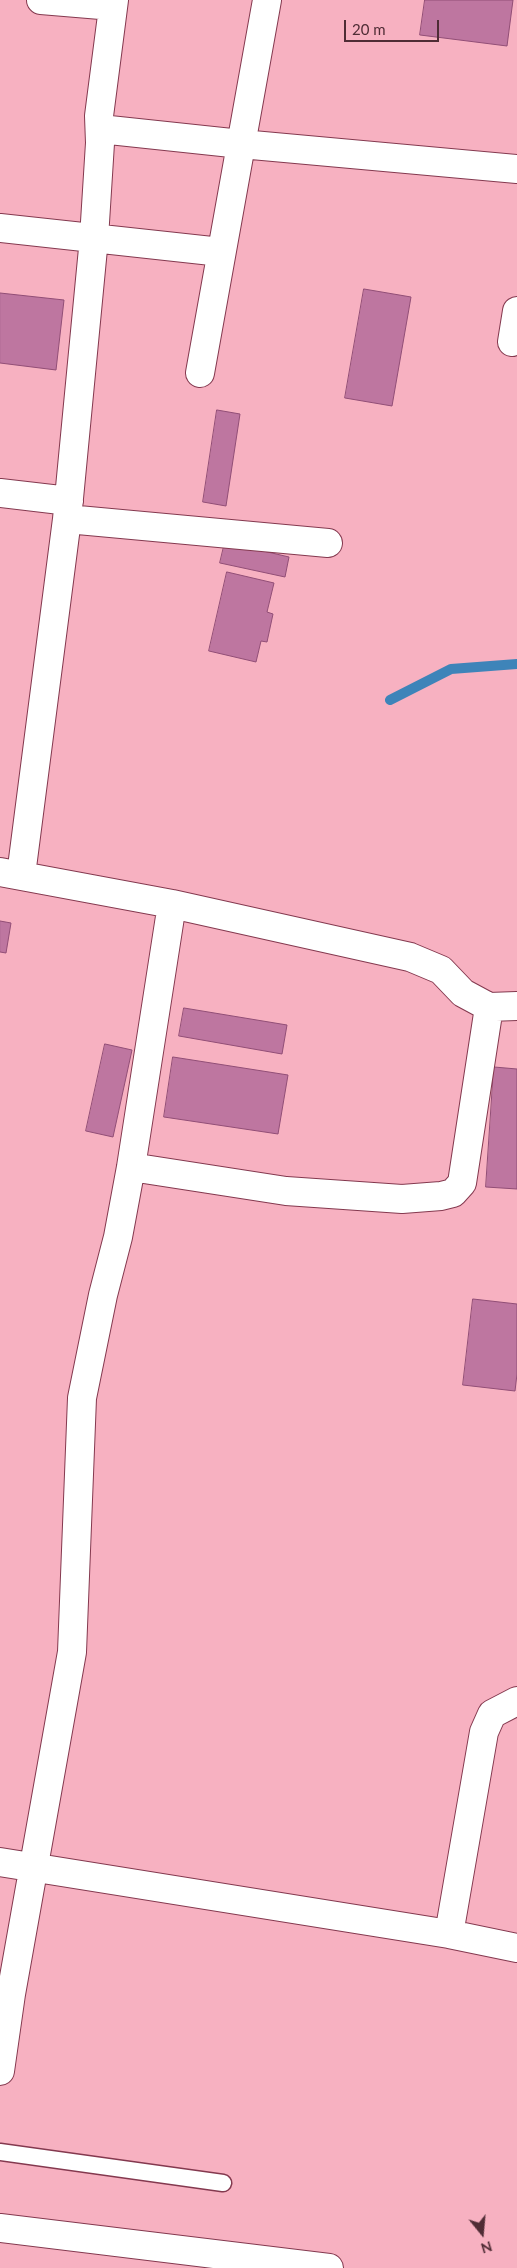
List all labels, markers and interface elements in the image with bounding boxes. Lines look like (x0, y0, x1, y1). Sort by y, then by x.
scale bar (347, 10, 442, 42)
text: 20 m (352, 20, 386, 38)
north arrow (457, 2208, 507, 2258)
text: N (479, 2238, 494, 2258)

